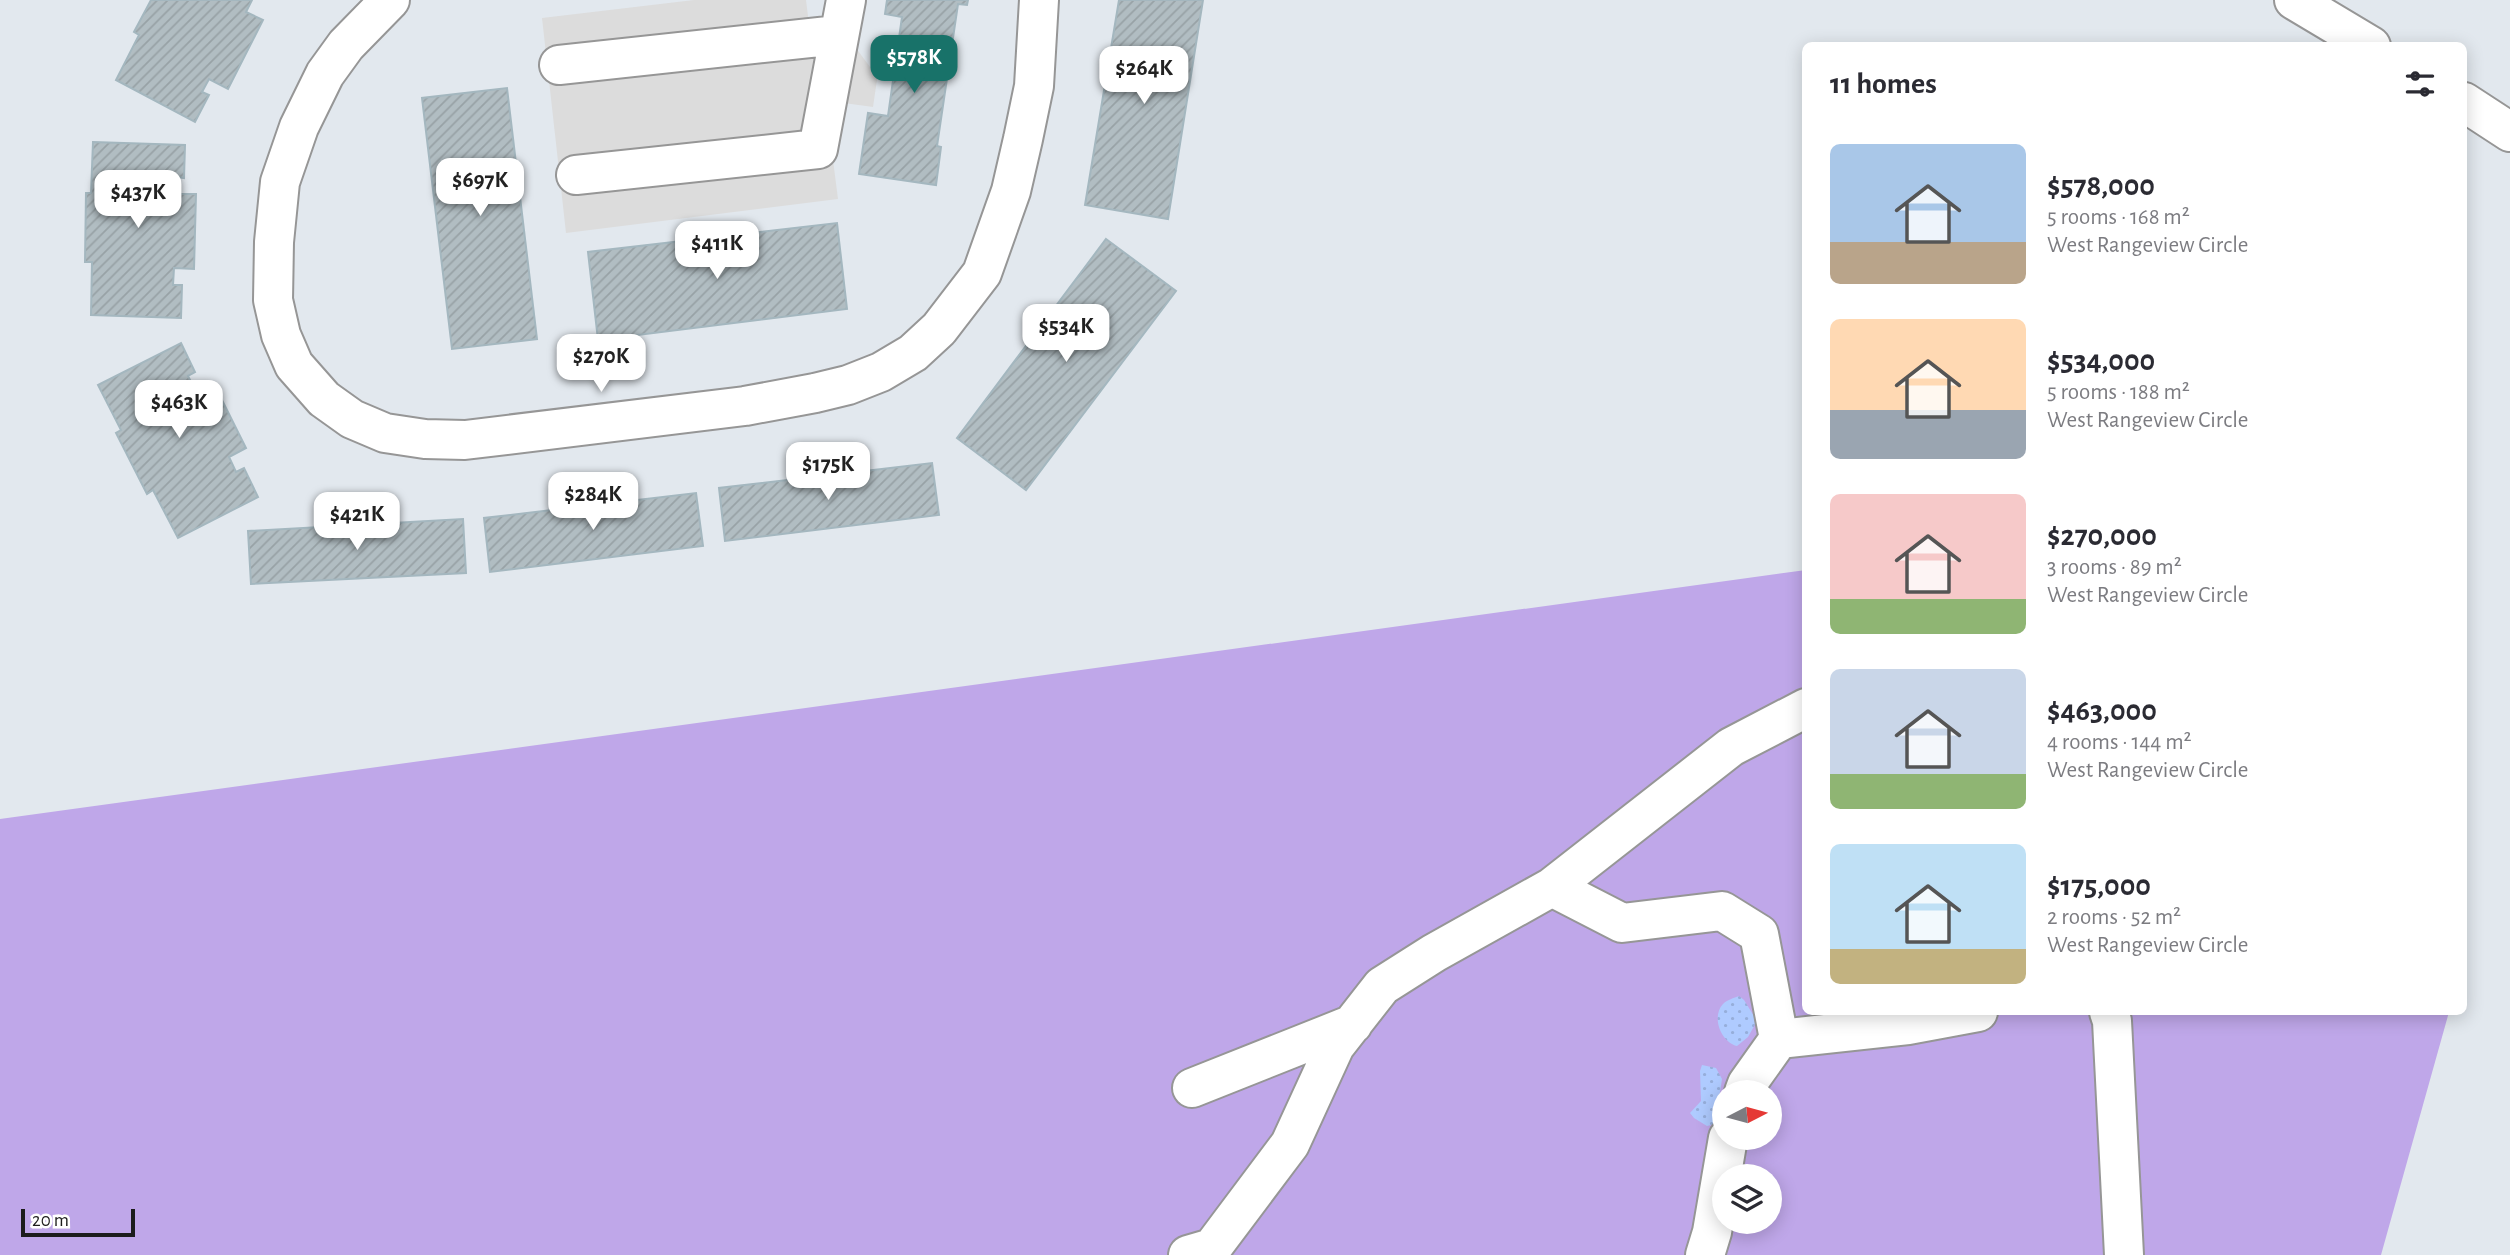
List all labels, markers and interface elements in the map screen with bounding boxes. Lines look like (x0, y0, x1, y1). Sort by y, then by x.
pin: $578K (865, 36, 963, 95)
text: $578K (887, 46, 942, 69)
pin: $264K (1095, 46, 1193, 106)
text: $264K (1115, 57, 1173, 80)
icon: filters (2401, 65, 2439, 103)
text: 11 homes (1830, 69, 1937, 99)
pin: $697K (431, 158, 529, 218)
text: $697K (452, 169, 508, 192)
pin: $437K (89, 170, 187, 230)
text: $578,000 (2047, 171, 2155, 201)
icon: home (1886, 172, 1970, 256)
text: $437K (110, 181, 166, 204)
text: 5 rooms · 168 m² (2047, 206, 2190, 229)
pin: $411K (668, 222, 766, 281)
text: $411K (691, 232, 743, 255)
text: West Rangeview Circle (2047, 234, 2248, 257)
pin: $534K (1017, 304, 1115, 364)
text: $534K (1038, 315, 1094, 338)
pin: $270K (552, 334, 650, 394)
text: $270K (573, 345, 629, 368)
text: $534,000 (2047, 346, 2155, 376)
icon: home (1886, 347, 1970, 431)
pin: $463K (130, 380, 228, 440)
text: 5 rooms · 188 m² (2047, 381, 2190, 404)
text: $463K (151, 391, 207, 414)
text: West Rangeview Circle (2047, 409, 2248, 432)
pin: $175K (779, 442, 877, 502)
text: $175K (802, 453, 854, 476)
pin: $284K (544, 472, 642, 532)
text: $284K (564, 483, 622, 506)
pin: $421K (308, 492, 406, 552)
text: $421K (330, 503, 384, 526)
text: $270,000 (2047, 521, 2157, 551)
icon: home (1886, 522, 1970, 606)
text: 3 rooms · 89 m² (2047, 556, 2182, 579)
text: West Rangeview Circle (2047, 584, 2248, 607)
text: $463,000 (2047, 696, 2157, 726)
icon: home (1886, 697, 1970, 781)
text: 4 rooms · 144 m² (2047, 731, 2192, 754)
text: West Rangeview Circle (2047, 759, 2248, 782)
text: $175,000 (2047, 871, 2151, 901)
icon: home (1886, 872, 1970, 956)
text: 2 rooms · 52 m² (2047, 906, 2181, 929)
text: West Rangeview Circle (2047, 934, 2248, 957)
north arrow (1712, 1080, 1782, 1150)
map controls (1712, 1080, 1782, 1234)
button: layers (1712, 1164, 1782, 1234)
scale bar (21, 1206, 135, 1238)
text: 20 m (32, 1211, 69, 1230)

